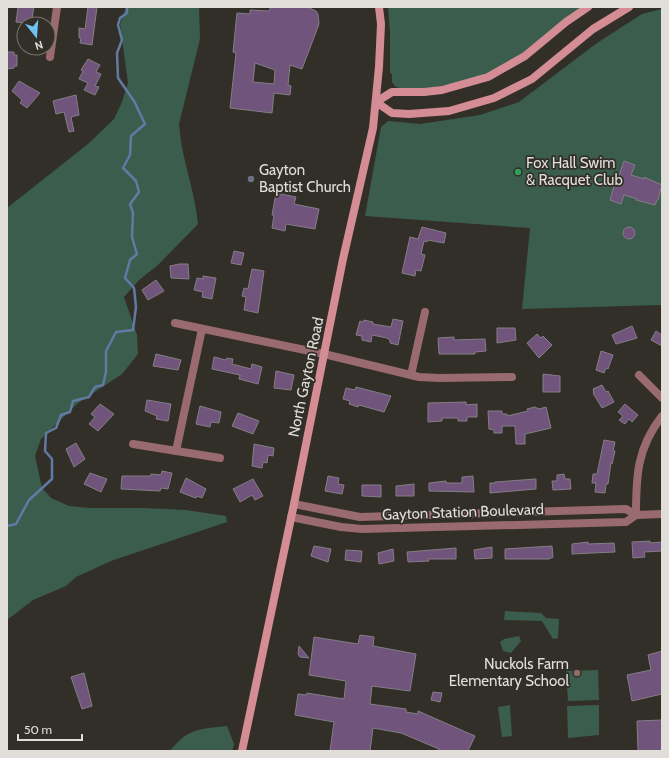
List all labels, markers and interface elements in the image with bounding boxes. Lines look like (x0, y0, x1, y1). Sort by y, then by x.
north arrow (16, 16, 56, 56)
text: N (33, 38, 45, 53)
place label: Fox Hall Swim & Racquet Club (526, 154, 623, 189)
place label: Gayton Baptist Church (259, 161, 351, 196)
marker: Fox Hall Swim & Racquet Club (513, 167, 523, 177)
marker: Gayton Baptist Church (246, 174, 256, 184)
street label: North Gayton Road (285, 315, 327, 439)
street label: Gayton Station Boulevard (382, 500, 544, 524)
place label: Nuckols Farm Elementary School (449, 655, 569, 690)
marker: Nuckols Farm Elementary School (572, 668, 582, 678)
scale bar (18, 716, 82, 742)
text: 50 m (24, 722, 52, 737)

